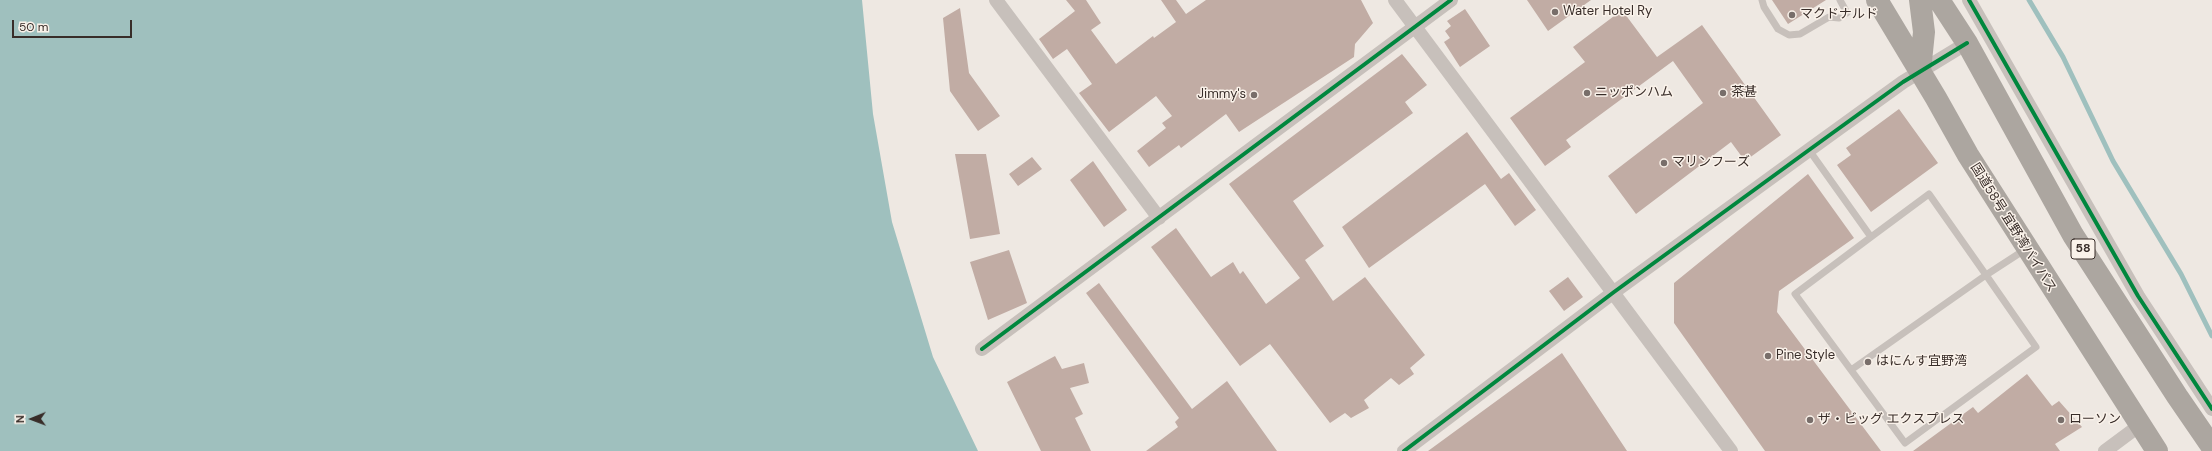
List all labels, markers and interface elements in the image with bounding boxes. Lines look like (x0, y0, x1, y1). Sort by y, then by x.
place label: Water Hotel Ry (1563, 4, 1652, 20)
marker: Water Hotel Ry (1550, 7, 1560, 17)
place label: マクドナルド (1800, 7, 1878, 23)
marker: マクドナルド (1787, 10, 1797, 20)
scale bar (14, 12, 134, 38)
text: 50 m (19, 19, 48, 35)
place label: ニッポンハム (1595, 85, 1673, 101)
place label: 茶甚 (1731, 85, 1757, 101)
place label: Jimmy's (1198, 87, 1246, 103)
marker: ニッポンハム (1582, 88, 1592, 98)
marker: 茶甚 (1718, 88, 1728, 98)
marker: Jimmy's (1249, 90, 1259, 100)
place label: マリンフーズ (1672, 155, 1750, 171)
marker: マリンフーズ (1659, 158, 1669, 168)
street label: 国道58号 宜野湾バイパス (1967, 161, 2059, 295)
road number: 58 (2071, 239, 2095, 259)
place label: Pine Style (1776, 348, 1835, 364)
marker: Pine Style (1763, 351, 1773, 361)
place label: はにんす宜野湾 (1876, 354, 1967, 370)
marker: はにんす宜野湾 (1863, 357, 1873, 367)
north arrow (12, 399, 52, 439)
place label: ザ・ビッグ エクスプレス (1818, 412, 1964, 428)
place label: ローソン (2069, 412, 2121, 428)
text: N (13, 415, 27, 423)
marker: ザ・ビッグ エクスプレス (1805, 415, 1815, 425)
marker: ローソン (2056, 415, 2066, 425)

